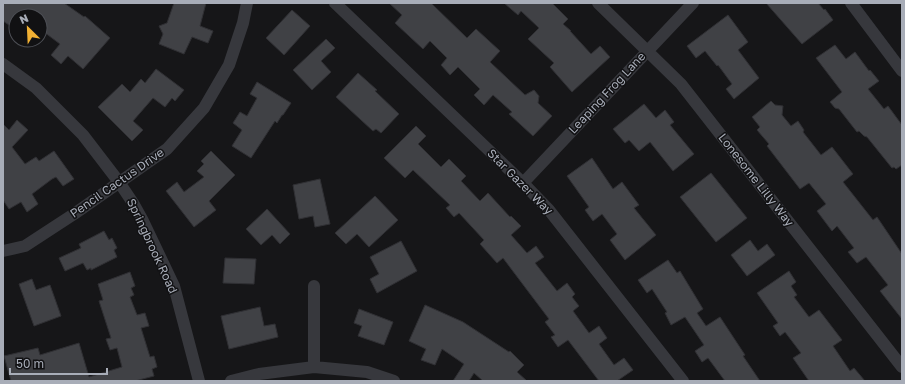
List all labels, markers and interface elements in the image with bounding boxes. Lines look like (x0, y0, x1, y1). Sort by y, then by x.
north arrow (8, 8, 48, 48)
text: N (17, 11, 30, 26)
street label: Leaping Frog Lane (565, 49, 648, 137)
street label: Lonesome Lilly Way (715, 130, 798, 229)
street label: Pencil Cactus Drive (67, 145, 167, 221)
street label: Star Gazer Way (484, 146, 557, 218)
street label: Springbrook Road (124, 196, 181, 296)
scale bar (10, 350, 107, 376)
text: 50 m (16, 356, 44, 371)

